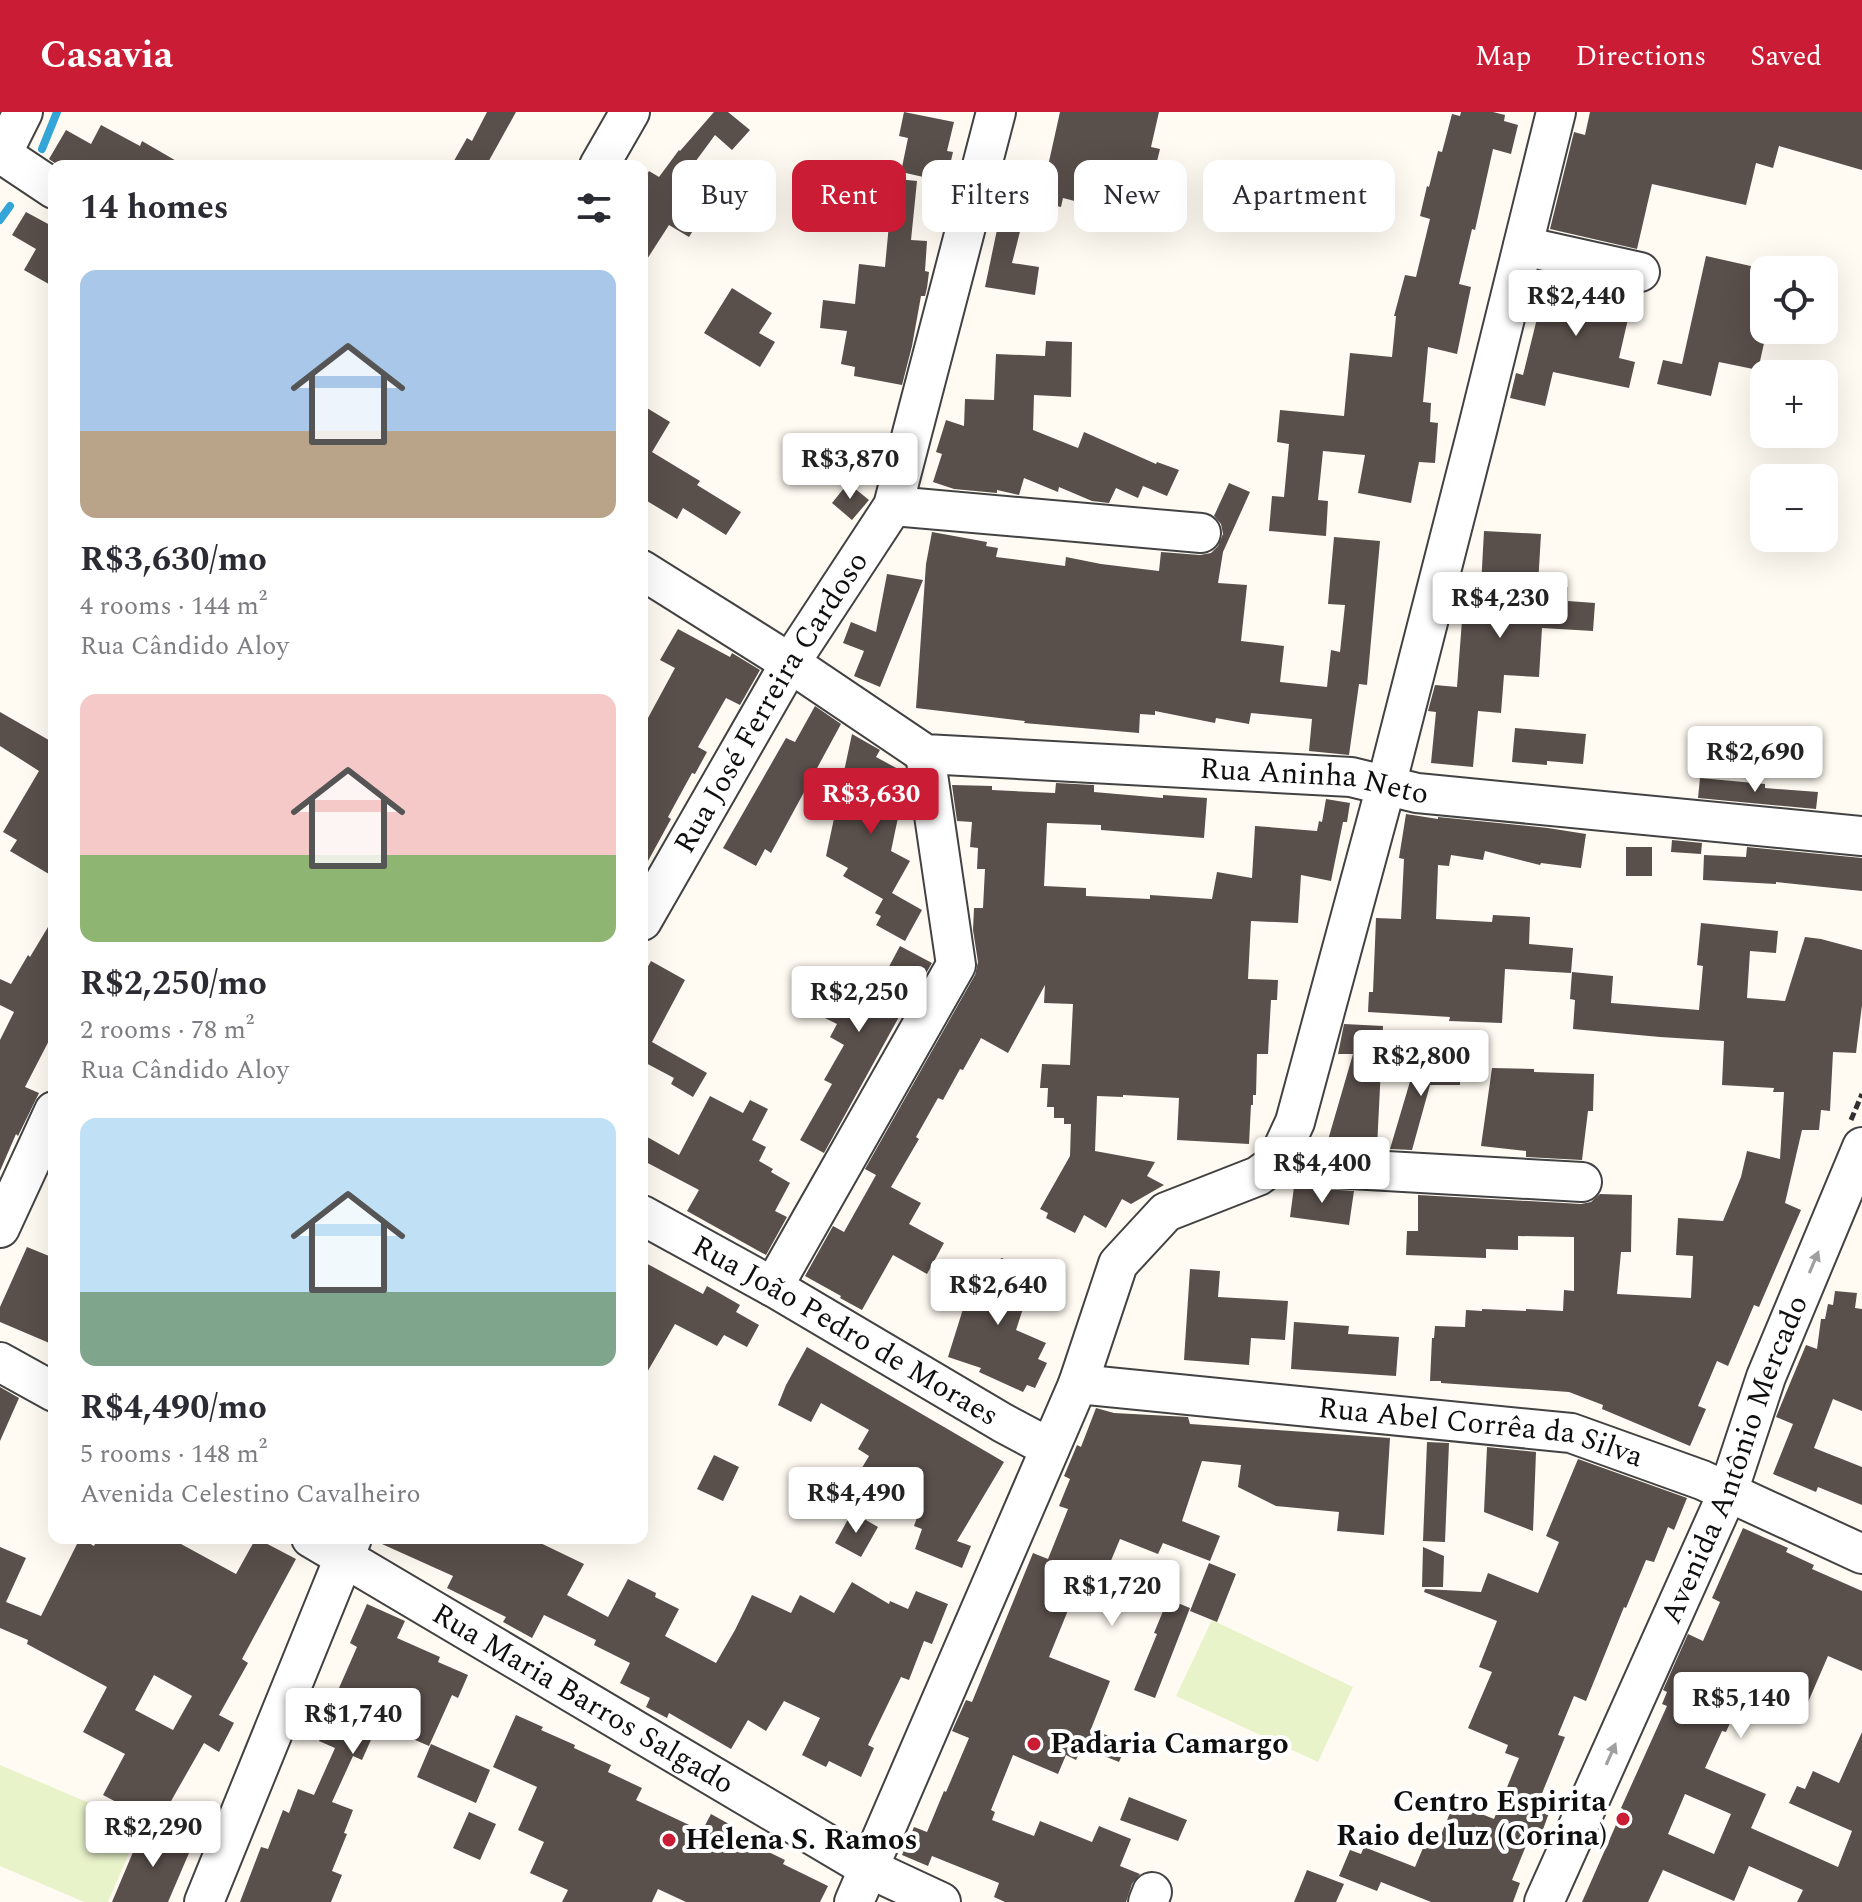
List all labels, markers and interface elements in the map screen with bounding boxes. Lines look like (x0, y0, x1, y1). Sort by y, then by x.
text: Casavia (40, 27, 173, 85)
text: Map (1475, 35, 1532, 78)
text: Directions (1576, 35, 1706, 78)
text: Saved (1750, 35, 1822, 78)
chip: Buy (672, 160, 776, 232)
chip: Rent (792, 160, 906, 232)
chip: Filters (922, 160, 1058, 232)
chip: New (1074, 160, 1187, 232)
chip: Apartment (1203, 160, 1395, 232)
text: 14 homes (80, 182, 229, 234)
icon: filters (572, 186, 616, 230)
map controls (1750, 256, 1838, 552)
button: locate (1750, 256, 1838, 344)
pin: R$2,440 (1502, 270, 1650, 338)
text: R$2,440 (1527, 276, 1625, 316)
icon: home (276, 322, 420, 466)
button: + (1750, 360, 1838, 448)
pin: R$3,870 (776, 433, 924, 501)
text: R$3,870 (801, 439, 899, 479)
button: − (1750, 464, 1838, 552)
text: R$3,630/mo (80, 534, 267, 586)
street label: Rua José Ferreira Cardoso (662, 542, 880, 862)
pin: R$4,230 (1426, 572, 1574, 640)
text: R$4,230 (1451, 578, 1549, 618)
text: 4 rooms · 144 m² (80, 586, 267, 626)
text: Rua Cândido Aloy (80, 626, 289, 666)
pin: R$2,690 (1681, 726, 1829, 794)
text: R$2,690 (1706, 732, 1804, 772)
icon: home (276, 746, 420, 890)
street label: Rua Aninha Neto (1199, 746, 1430, 817)
pin: R$3,630 (797, 768, 945, 836)
text: R$3,630 (822, 774, 920, 814)
text: R$2,250/mo (80, 958, 267, 1010)
pin: R$2,250 (785, 966, 933, 1034)
text: R$2,250 (810, 972, 908, 1012)
text: 2 rooms · 78 m² (80, 1010, 254, 1050)
pin: R$2,800 (1347, 1030, 1495, 1098)
text: R$2,800 (1372, 1036, 1470, 1076)
text: Rua Cândido Aloy (80, 1050, 289, 1090)
pin: R$4,400 (1248, 1137, 1396, 1205)
text: R$4,400 (1273, 1143, 1371, 1183)
icon: home (276, 1170, 420, 1314)
street label: Rua João Pedro de Moraes (683, 1224, 1007, 1438)
one-way arrow (1808, 1250, 1821, 1274)
pin: R$2,640 (924, 1259, 1072, 1327)
text: R$2,640 (949, 1265, 1047, 1305)
street label: Avenida Antônio Mercado (1649, 1288, 1821, 1632)
text: R$4,490/mo (80, 1382, 267, 1434)
street label: Rua Abel Corrêa da Silva (1316, 1385, 1650, 1480)
text: 5 rooms · 148 m² (80, 1434, 267, 1474)
pin: R$4,490 (782, 1467, 930, 1535)
text: R$4,490 (807, 1473, 905, 1513)
text: Avenida Celestino Cavalheiro (80, 1474, 421, 1514)
pin: R$1,720 (1038, 1560, 1186, 1628)
text: R$1,720 (1063, 1566, 1161, 1606)
street label: Rua Maria Barros Salgado (423, 1592, 743, 1807)
pin: R$5,140 (1667, 1672, 1815, 1740)
text: R$5,140 (1692, 1678, 1790, 1718)
pin: R$1,740 (279, 1688, 427, 1756)
text: R$1,740 (304, 1694, 402, 1734)
place label: Padaria Camargo (1050, 1721, 1289, 1767)
marker: Padaria Camargo (1025, 1735, 1043, 1753)
one-way arrow (1604, 1742, 1617, 1766)
place label: Centro Espirita Raio de luz (Corina) (1336, 1779, 1608, 1859)
pin: R$2,290 (79, 1801, 227, 1869)
text: R$2,290 (104, 1807, 202, 1847)
marker: Centro Espirita Raio de luz (Corina) (1614, 1810, 1632, 1828)
place label: Helena S. Ramos (685, 1817, 918, 1863)
marker: Helena S. Ramos (660, 1831, 678, 1849)

